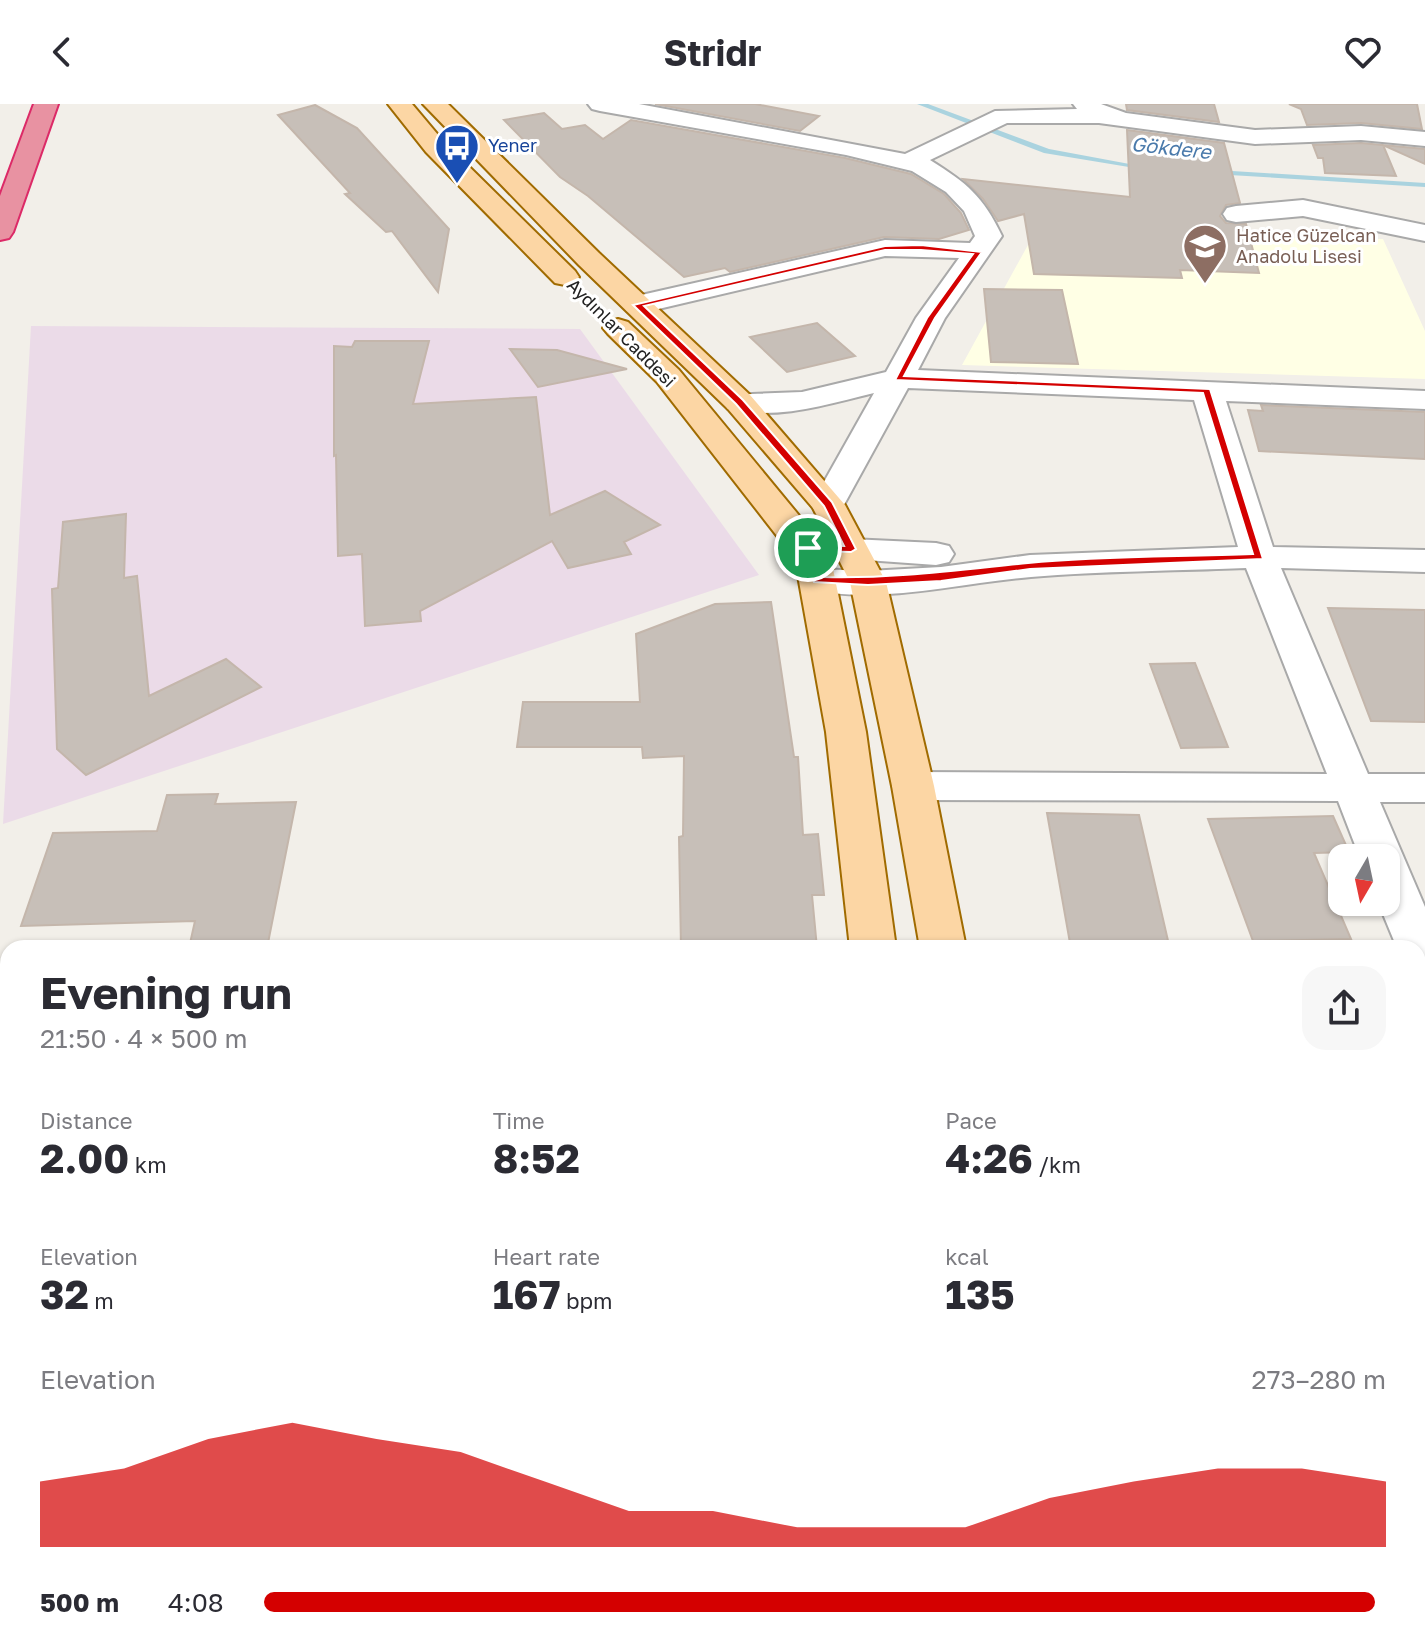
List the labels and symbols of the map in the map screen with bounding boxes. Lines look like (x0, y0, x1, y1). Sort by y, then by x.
bus stop icon: Yener (433, 122, 481, 185)
water label: Gökdere (1130, 131, 1214, 163)
place label: Yener (488, 134, 537, 156)
school or university icon: Hatice Güzelcan Anadolu Lisesi (1181, 222, 1229, 285)
place label: Hatice Güzelcan Anadolu Lisesi (1236, 224, 1376, 267)
street label: Aydınlar Caddesi (563, 273, 681, 391)
pin (774, 514, 842, 582)
north arrow (1328, 844, 1400, 916)

